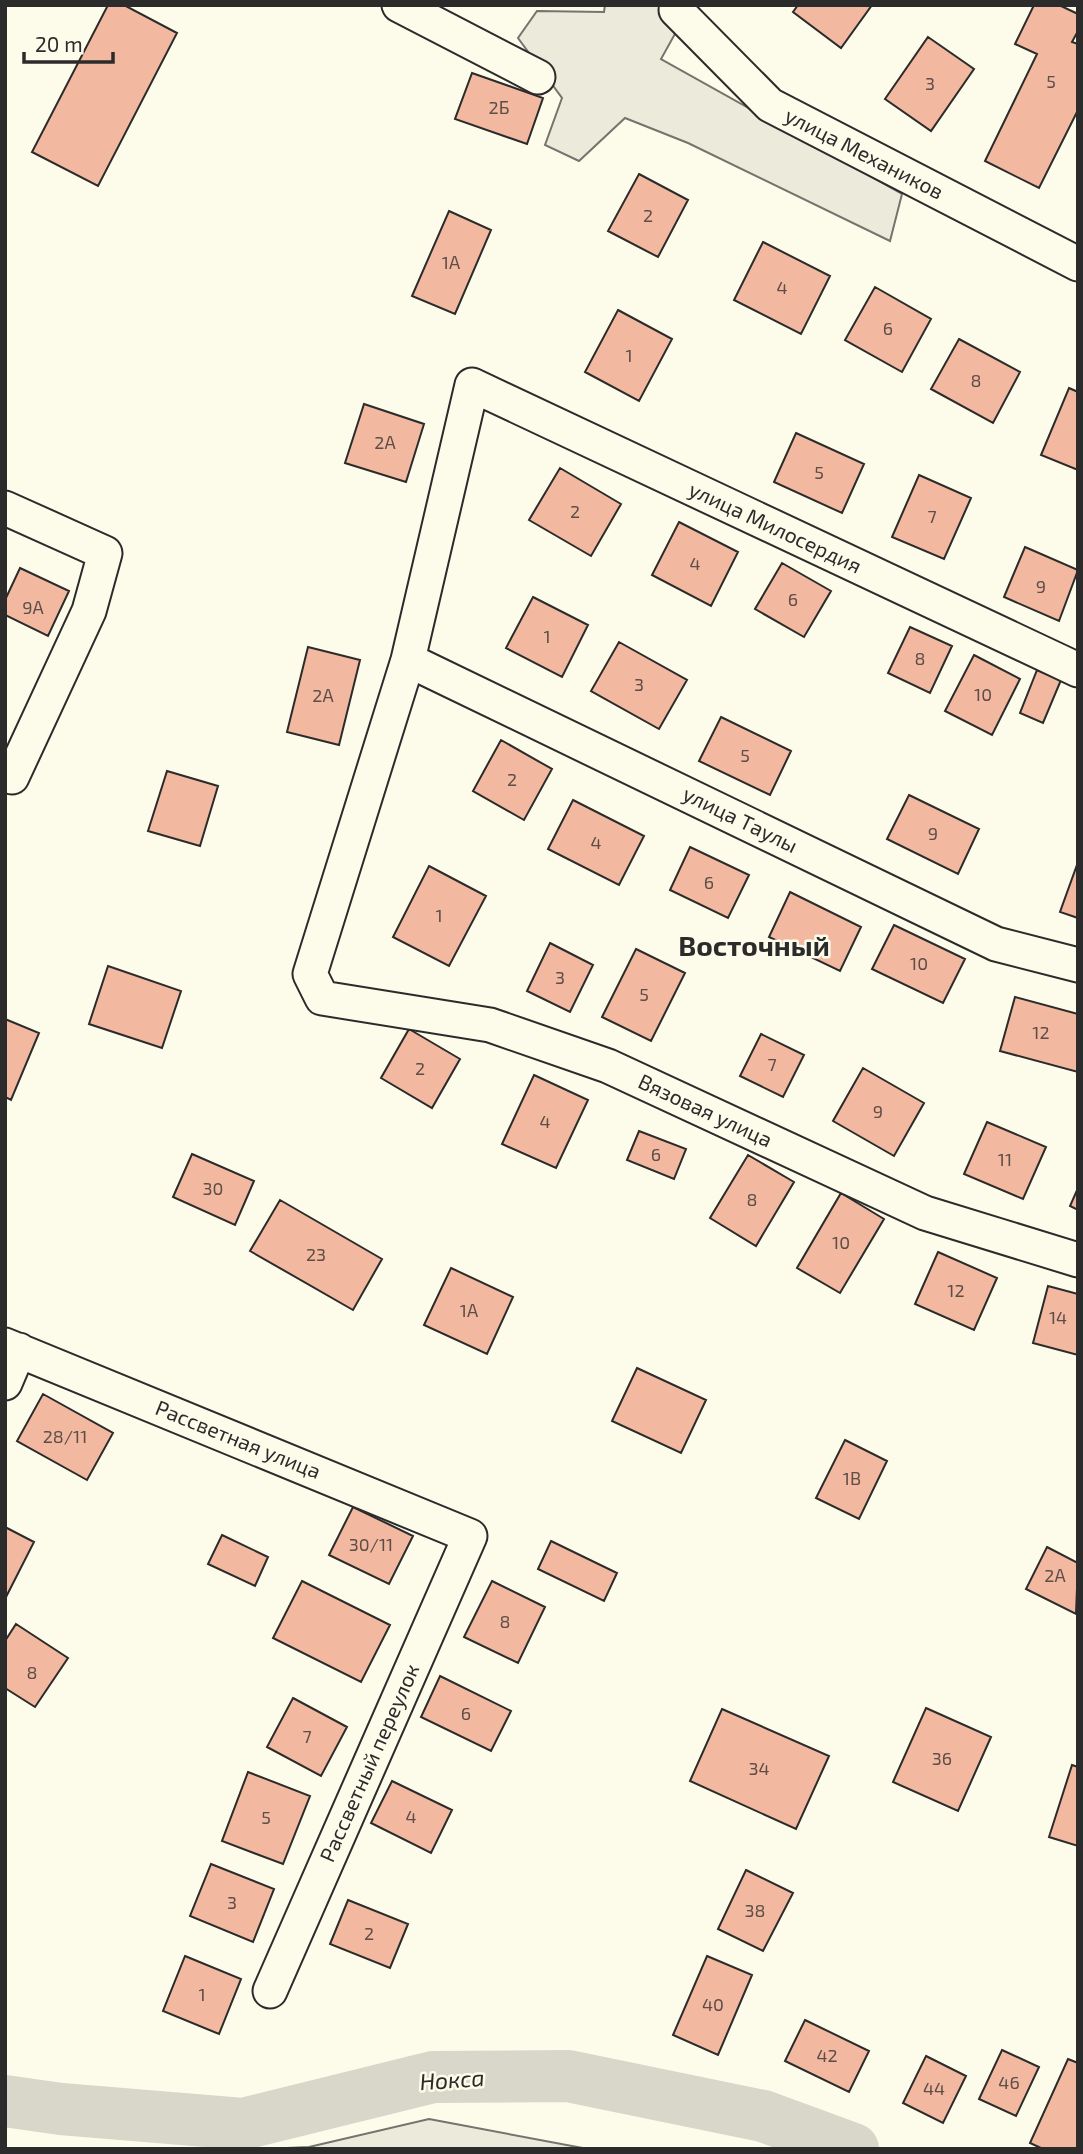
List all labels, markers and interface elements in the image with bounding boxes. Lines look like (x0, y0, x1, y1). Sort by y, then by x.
scale bar (24, 21, 114, 65)
text: 20 m (35, 31, 83, 56)
house number: 5 (1046, 70, 1056, 92)
house number: 3 (925, 72, 935, 94)
house number: 2Б (489, 96, 509, 118)
street label: улица Механиков (781, 102, 948, 204)
house number: 2 (643, 204, 653, 226)
house number: 1А (442, 251, 461, 273)
house number: 4 (776, 276, 788, 298)
house number: 6 (883, 317, 893, 339)
house number: 1 (625, 344, 633, 366)
house number: 8 (971, 369, 981, 391)
house number: 2А (374, 431, 396, 453)
house number: 5 (814, 461, 824, 483)
street label: улица Милосердия (685, 476, 866, 579)
house number: 2 (570, 500, 580, 522)
house number: 7 (927, 505, 937, 527)
house number: 4 (689, 552, 701, 574)
house number: 9 (1036, 575, 1046, 597)
house number: 6 (788, 588, 798, 610)
house number: 9А (22, 596, 45, 618)
house number: 1 (543, 625, 551, 647)
house number: 8 (915, 647, 925, 669)
house number: 3 (634, 673, 644, 695)
house number: 10 (974, 683, 992, 705)
house number: 2А (312, 684, 334, 706)
house number: 5 (740, 744, 750, 766)
house number: 2 (507, 768, 517, 790)
street label: улица Таулы (679, 780, 802, 858)
house number: 9 (928, 822, 938, 844)
house number: 4 (590, 831, 602, 853)
house number: 6 (704, 871, 714, 893)
house number: 1 (435, 904, 443, 926)
district label: Восточный (678, 928, 830, 962)
house number: 10 (910, 952, 928, 974)
house number: 3 (555, 966, 565, 988)
house number: 5 (639, 983, 649, 1005)
house number: 12 (1032, 1021, 1050, 1043)
house number: 7 (767, 1053, 777, 1075)
house number: 2 (415, 1057, 425, 1079)
street label: Вязовая улица (634, 1068, 777, 1152)
house number: 9 (873, 1100, 883, 1122)
house number: 4 (539, 1110, 551, 1132)
house number: 6 (651, 1143, 661, 1165)
house number: 11 (998, 1148, 1012, 1170)
house number: 30 (203, 1177, 223, 1199)
house number: 8 (747, 1188, 757, 1210)
house number: 10 (832, 1231, 850, 1253)
house number: 23 (306, 1243, 326, 1265)
house number: 12 (947, 1279, 965, 1301)
house number: 1А (460, 1299, 479, 1321)
house number: 14 (1049, 1306, 1067, 1328)
street label: Рассветная улица (152, 1394, 325, 1484)
house number: 28/11 (43, 1425, 87, 1447)
house number: 1В (843, 1467, 861, 1489)
house number: 30/11 (349, 1533, 393, 1555)
house number: 2А (1044, 1564, 1066, 1586)
house number: 8 (500, 1610, 510, 1632)
street label: Рассветный переулок (314, 1659, 425, 1866)
house number: 8 (27, 1661, 37, 1683)
house number: 6 (461, 1702, 471, 1724)
house number: 7 (302, 1725, 312, 1747)
house number: 36 (932, 1747, 952, 1769)
house number: 34 (748, 1757, 770, 1779)
house number: 4 (405, 1805, 417, 1827)
house number: 5 (261, 1806, 271, 1828)
house number: 3 (227, 1891, 237, 1913)
house number: 38 (745, 1899, 765, 1921)
house number: 2 (364, 1922, 374, 1944)
house number: 1 (198, 1983, 206, 2005)
house number: 40 (702, 1993, 724, 2015)
house number: 42 (816, 2044, 838, 2066)
water label: Нокса (419, 2063, 485, 2095)
house number: 46 (998, 2071, 1020, 2093)
house number: 44 (923, 2077, 945, 2099)

